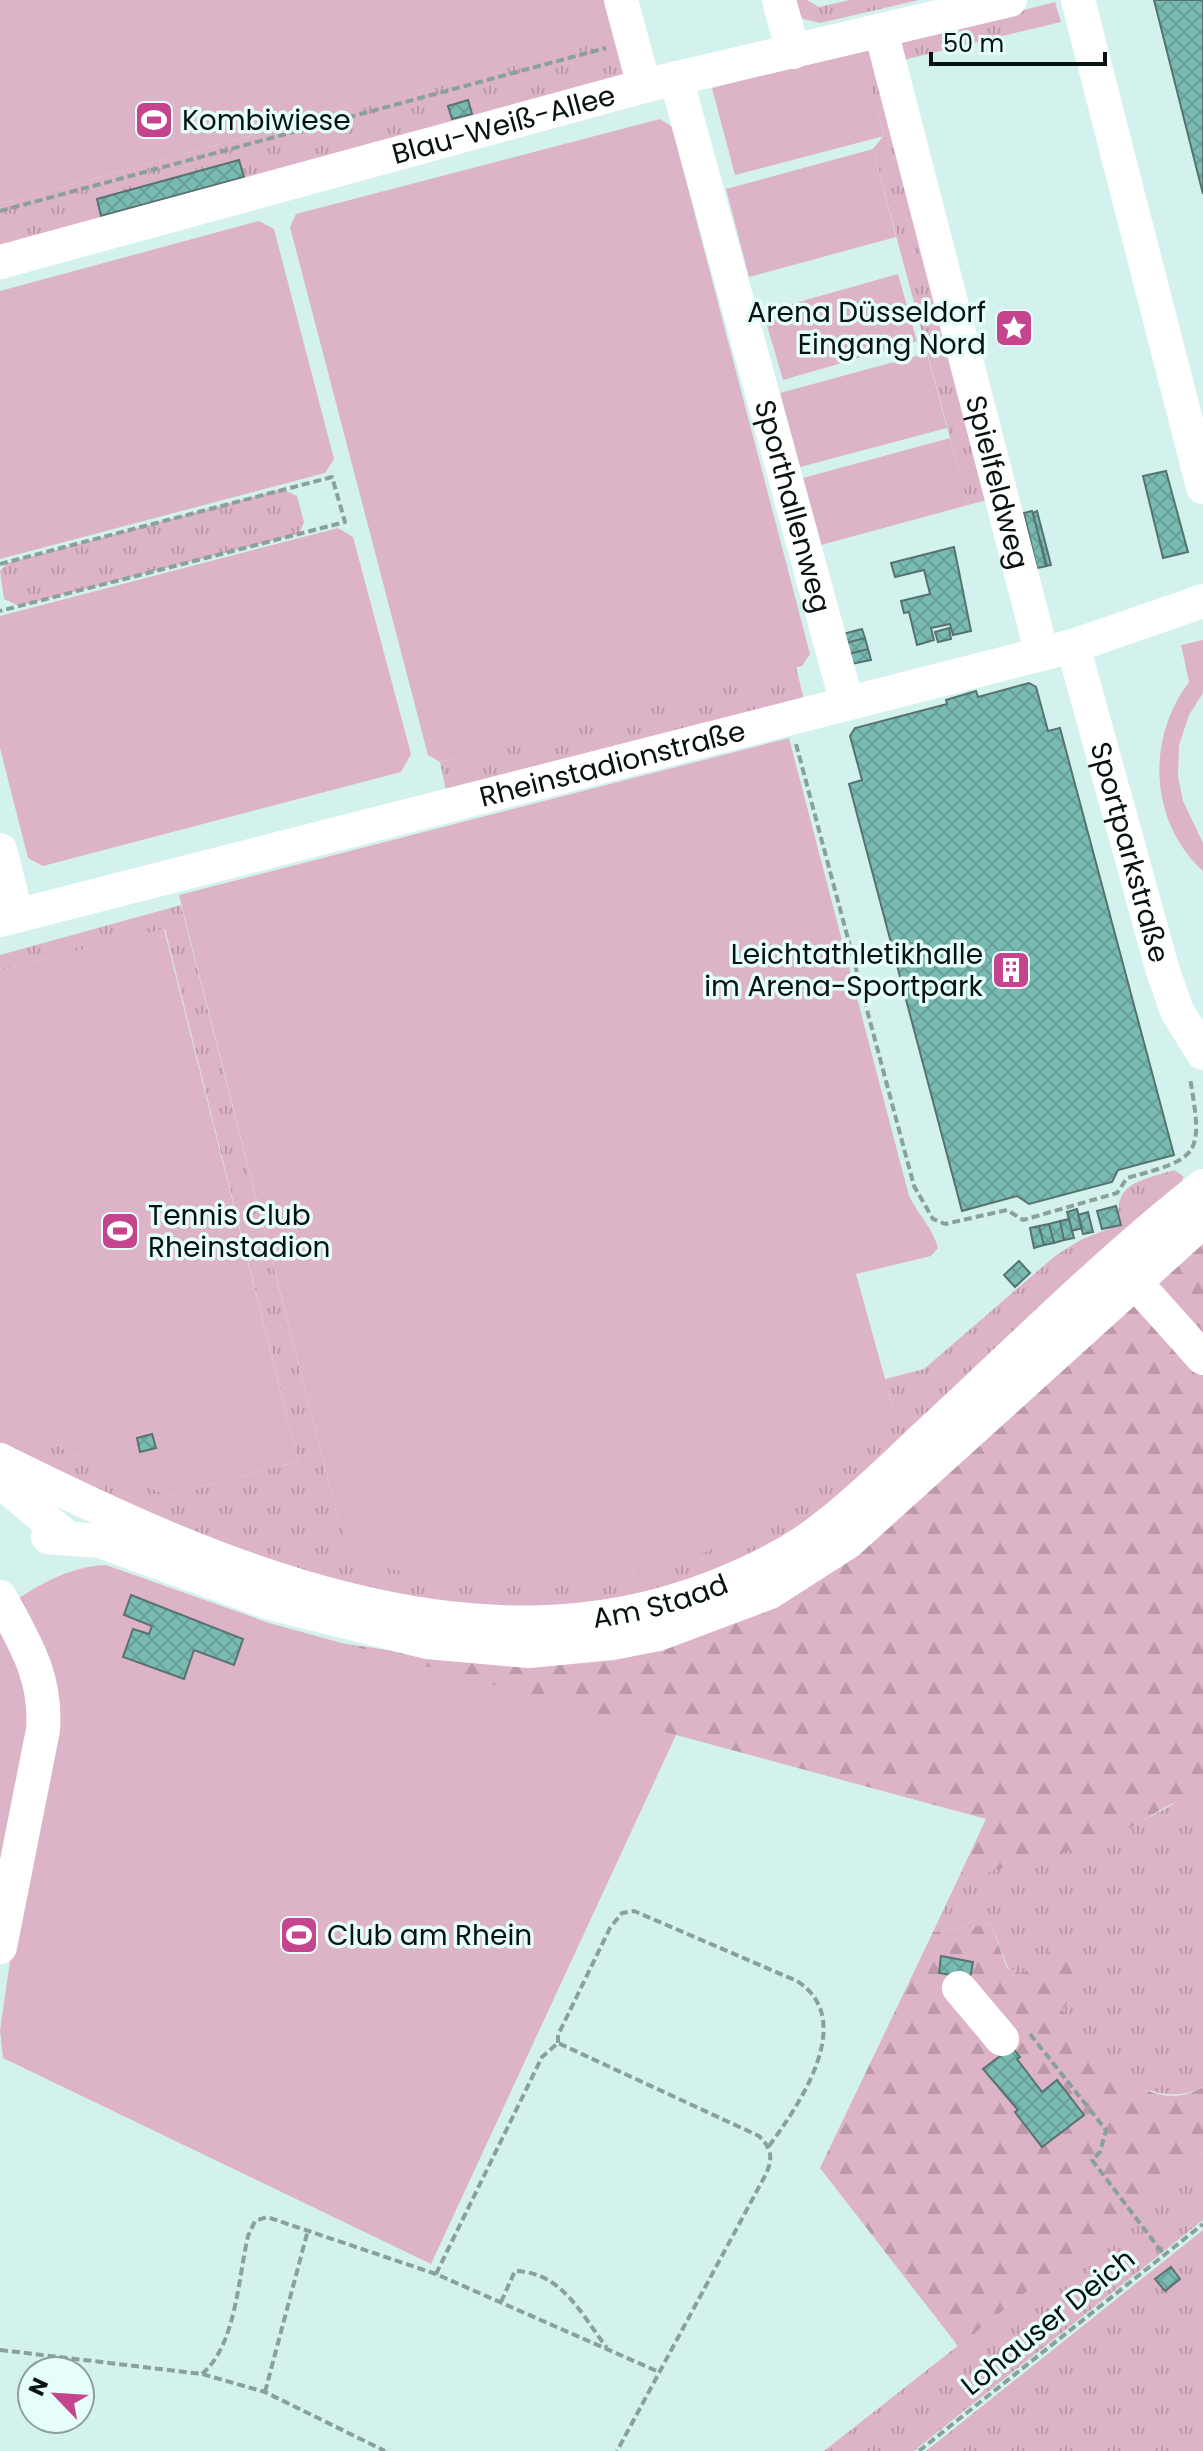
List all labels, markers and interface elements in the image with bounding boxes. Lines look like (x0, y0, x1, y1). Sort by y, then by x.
scale bar (931, 16, 1105, 66)
text: 50 m (943, 27, 1004, 60)
street label: Blau-Weiß-Allee (388, 75, 620, 173)
sports icon: Kombiwiese (133, 99, 175, 141)
place label: Kombiwiese (182, 101, 351, 140)
place label: Arena Düsseldorf Eingang Nord (747, 293, 986, 364)
place icon: Arena Düsseldorf Eingang Nord (993, 307, 1035, 349)
street label: Spielfeldweg (956, 391, 1039, 573)
street label: Sporthallenweg (745, 395, 841, 617)
street label: Rheinstadionstraße (475, 711, 750, 816)
street label: Sportparkstraße (1081, 737, 1179, 967)
place label: Leichtathletikhalle im Arena-Sportpark (704, 935, 984, 1006)
building icon: Leichtathletikhalle im Arena-Sportpark (990, 949, 1032, 991)
place label: Tennis Club Rheinstadion (148, 1196, 331, 1267)
sports icon: Tennis Club Rheinstadion (99, 1210, 141, 1252)
street label: Am Staad (590, 1564, 734, 1637)
sports icon: Club am Rhein (278, 1914, 320, 1956)
place label: Club am Rhein (327, 1916, 532, 1955)
street label: Lohauser Deich (953, 2240, 1143, 2404)
north arrow (16, 2355, 96, 2435)
text: N (21, 2373, 56, 2401)

